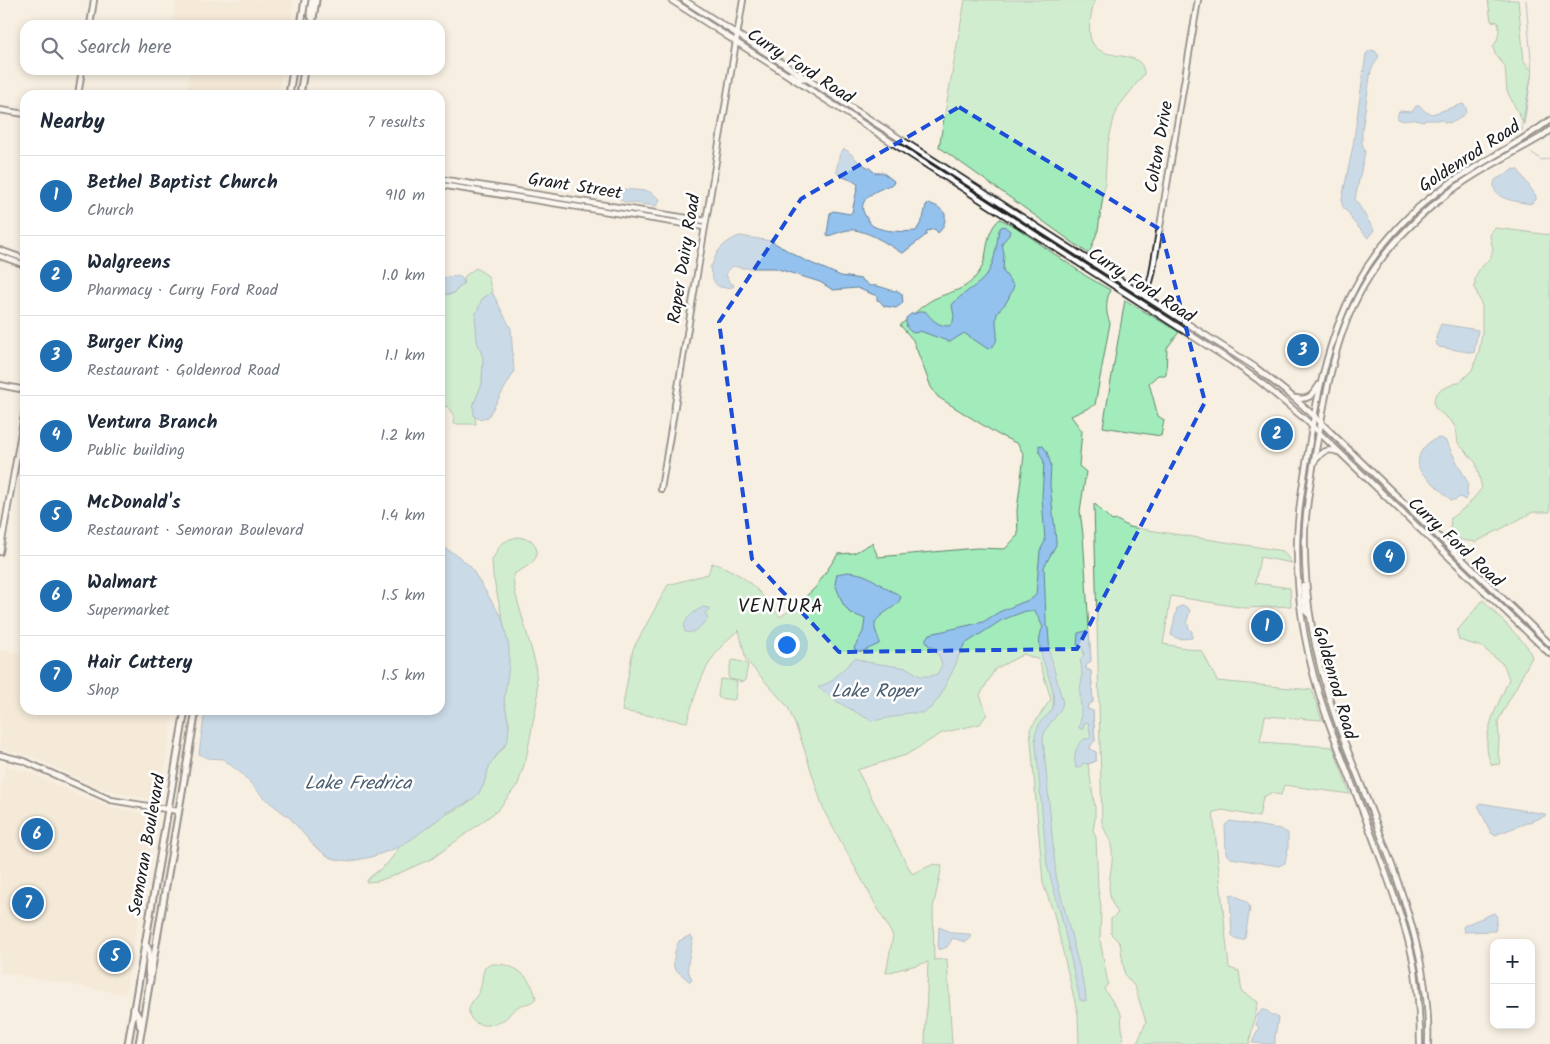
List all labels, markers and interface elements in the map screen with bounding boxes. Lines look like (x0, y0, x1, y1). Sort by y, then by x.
search box (20, 20, 445, 75)
street label: Curry Ford Road (741, 21, 860, 113)
text: Search here (78, 33, 172, 63)
icon: search (38, 34, 66, 62)
street label: Colton Drive (1138, 99, 1182, 195)
text: Nearby (40, 106, 105, 139)
text: 7 results (367, 110, 425, 135)
street label: Goldenrod Road (1413, 113, 1528, 201)
street label: Grant Street (526, 165, 625, 209)
text: Bethel Baptist Church (87, 168, 278, 198)
text: 1 (54, 183, 58, 208)
text: 910 m (385, 183, 425, 208)
street label: Raper Dairy Road (660, 191, 710, 326)
text: Church (87, 198, 134, 223)
street label: Curry Ford Road (1082, 240, 1201, 332)
text: Walgreens (87, 248, 171, 278)
text: 2 (51, 263, 61, 288)
text: 1.0 km (382, 263, 425, 288)
text: Pharmacy · Curry Ford Road (87, 278, 278, 303)
text: Burger King (87, 328, 184, 358)
pin: 3 (1287, 331, 1319, 369)
text: 3 (52, 343, 60, 368)
text: 1.1 km (385, 343, 425, 368)
text: Restaurant · Goldenrod Road (87, 358, 280, 383)
text: Ventura Branch (87, 408, 218, 438)
pin: 2 (1261, 415, 1293, 453)
text: 4 (52, 423, 60, 448)
text: 1.2 km (380, 423, 425, 448)
text: Public building (87, 438, 185, 463)
text: McDonald's (87, 488, 181, 518)
street label: Curry Ford Road (1400, 491, 1511, 596)
text: 5 (52, 503, 60, 528)
text: 1.4 km (381, 503, 425, 528)
text: Restaurant · Semoran Boulevard (87, 518, 303, 543)
pin: 4 (1373, 538, 1405, 576)
text: Walmart (87, 568, 157, 598)
text: 6 (52, 583, 60, 608)
text: 1.5 km (381, 583, 425, 608)
district label: VENTURA (738, 592, 824, 622)
text: Supermarket (87, 598, 170, 623)
pin: 1 (1251, 607, 1283, 645)
street label: Goldenrod Road (1304, 623, 1364, 744)
your location (774, 632, 800, 658)
text: Hair Cuttery (87, 648, 192, 678)
text: 7 (52, 663, 60, 688)
text: 1.5 km (381, 663, 425, 688)
water label: Lake Roper (831, 677, 923, 707)
text: Shop (87, 678, 119, 703)
water label: Lake Fredrica (305, 769, 412, 799)
street label: Semoran Boulevard (121, 771, 175, 918)
pin: 6 (21, 815, 53, 853)
pin: 7 (12, 884, 44, 922)
pin: 5 (99, 937, 131, 975)
map controls (1490, 939, 1535, 1029)
button: + (1490, 939, 1535, 984)
button: − (1490, 984, 1535, 1029)

